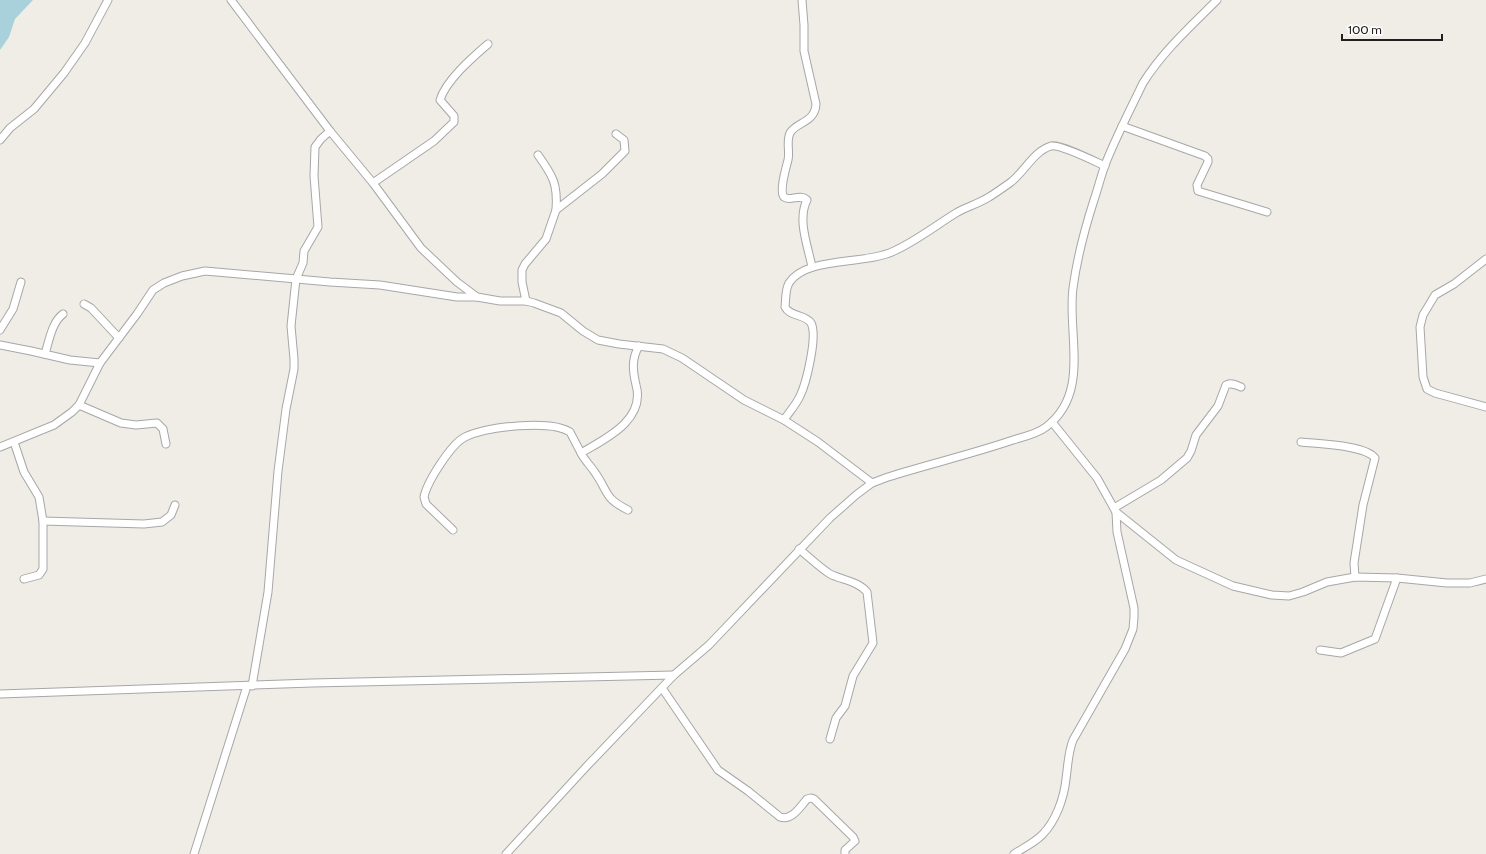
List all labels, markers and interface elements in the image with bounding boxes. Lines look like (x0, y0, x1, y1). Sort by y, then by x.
scale bar (1342, 16, 1442, 42)
text: 100 m (1348, 22, 1382, 37)

